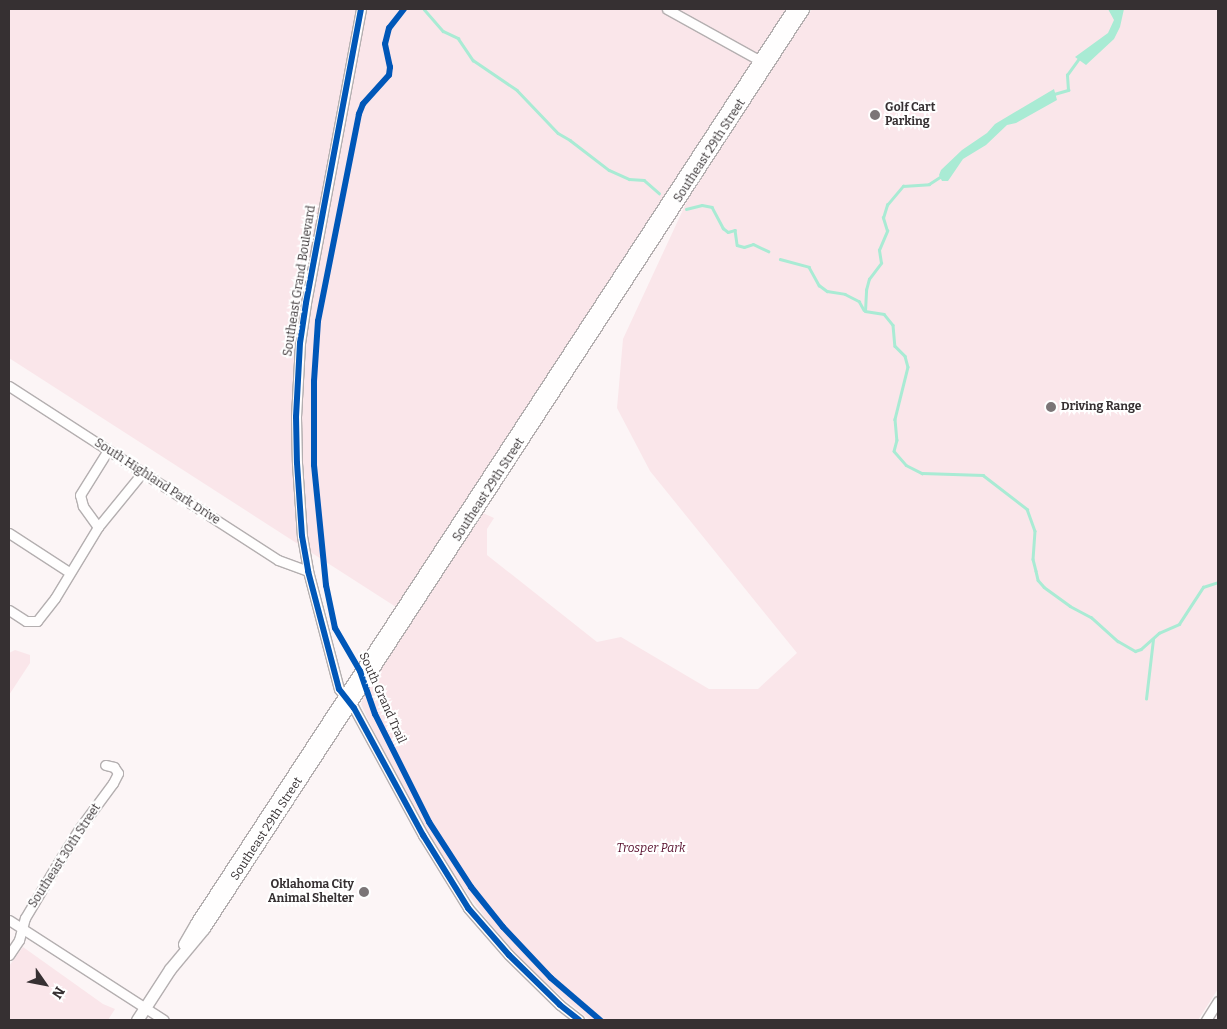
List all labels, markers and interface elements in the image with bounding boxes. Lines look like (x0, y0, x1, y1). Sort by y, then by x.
street label: Southeast 29th Street (671, 97, 749, 205)
place label: Golf Cart Parking (885, 101, 935, 129)
marker: Golf Cart Parking (869, 109, 881, 121)
street label: Southeast Grand Boulevard (281, 204, 319, 358)
place label: Driving Range (1061, 400, 1141, 414)
marker: Driving Range (1045, 401, 1057, 413)
street label: South Highland Park Drive (91, 436, 223, 528)
street label: Southeast 29th Street (450, 436, 528, 544)
street label: South Grand Trail (355, 650, 409, 746)
street label: Southeast 29th Street (228, 775, 306, 883)
street label: Southeast 30th Street (26, 801, 104, 911)
park label: Trosper Park (616, 842, 686, 856)
place label: Oklahoma City Animal Shelter (268, 878, 354, 906)
marker: Oklahoma City Animal Shelter (358, 886, 370, 898)
north arrow (20, 959, 70, 1009)
text: N (48, 983, 68, 1002)

